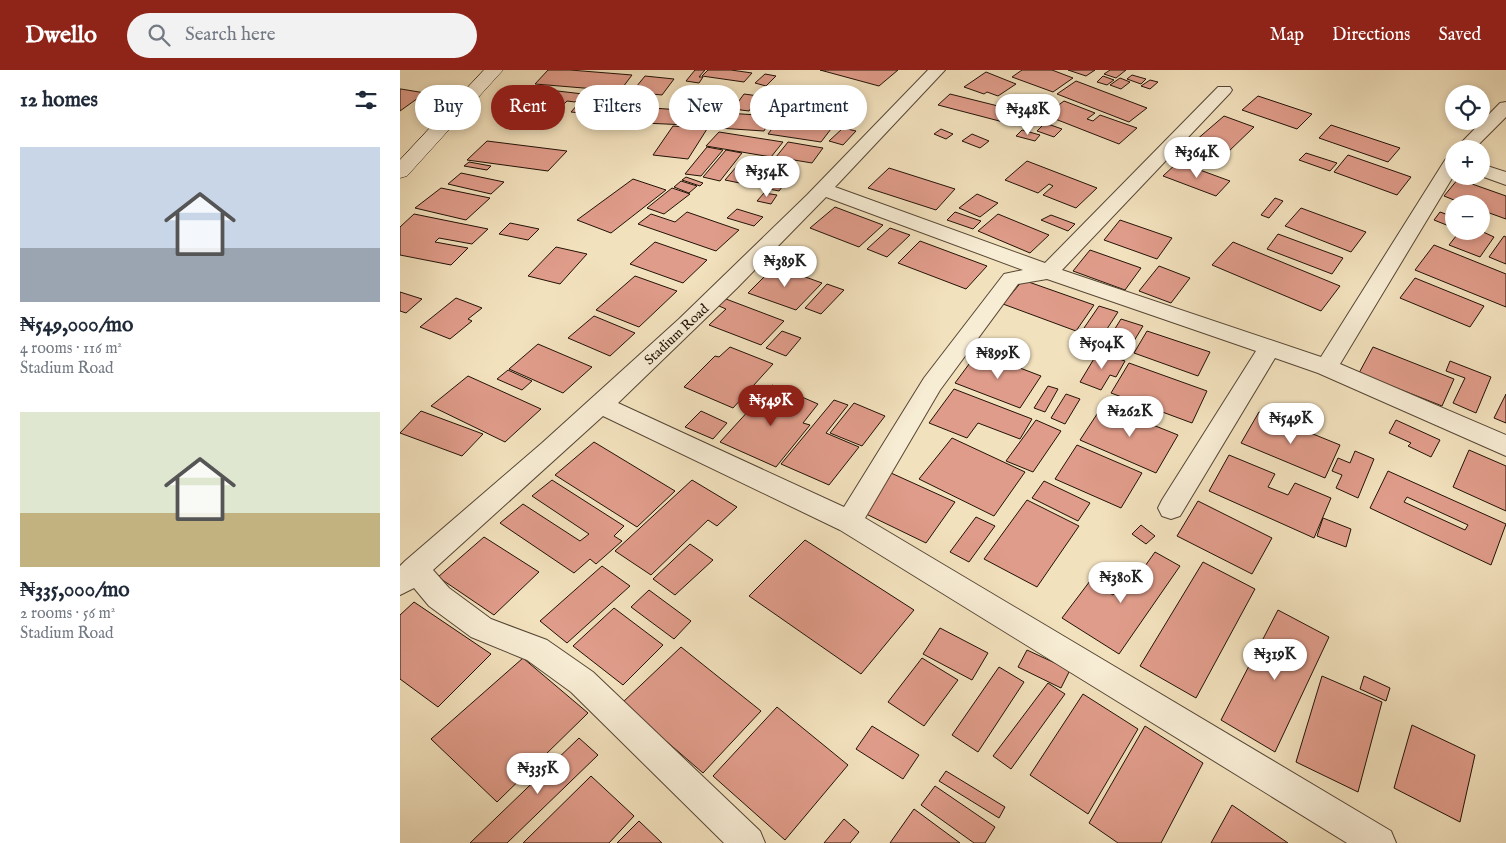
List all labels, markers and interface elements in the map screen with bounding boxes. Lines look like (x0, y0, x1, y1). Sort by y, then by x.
search box (127, 13, 477, 58)
text: Dwello (25, 20, 97, 51)
icon: search (145, 21, 173, 49)
text: Search here (185, 23, 275, 47)
text: Map (1270, 24, 1304, 47)
text: Directions (1332, 24, 1410, 47)
text: Saved (1438, 24, 1481, 47)
chip: Buy (415, 85, 481, 130)
chip: Rent (491, 85, 565, 130)
chip: Filters (575, 85, 659, 130)
chip: New (669, 85, 740, 130)
chip: Apartment (750, 85, 867, 130)
map controls (1445, 85, 1490, 240)
button: locate (1445, 85, 1490, 130)
icon: filters (352, 86, 380, 114)
text: 12 homes (20, 87, 98, 114)
pin: ₦348K (993, 93, 1063, 136)
text: ₦348K (1006, 100, 1050, 120)
pin: ₦364K (1162, 136, 1232, 179)
button: + (1445, 140, 1490, 185)
text: ₦364K (1175, 143, 1219, 163)
pin: ₦354K (732, 156, 802, 198)
text: ₦354K (746, 162, 788, 182)
icon: home (155, 179, 245, 269)
button: − (1445, 195, 1490, 240)
pin: ₦389K (750, 246, 820, 288)
text: ₦389K (764, 252, 806, 272)
street label: Stadium Road (641, 300, 713, 369)
text: ₦549,000/mo (20, 312, 133, 339)
pin: ₦504K (1067, 328, 1137, 370)
text: ₦504K (1080, 334, 1124, 354)
pin: ₦899K (963, 338, 1033, 380)
text: 4 rooms · 116 m² (20, 339, 122, 359)
text: ₦899K (976, 344, 1020, 364)
text: Stadium Road (20, 359, 114, 379)
pin: ₦549K (736, 384, 806, 427)
text: ₦549K (749, 391, 793, 411)
pin: ₦262K (1095, 396, 1165, 438)
text: ₦262K (1108, 402, 1152, 422)
pin: ₦549K (1256, 402, 1326, 445)
text: ₦549K (1269, 409, 1313, 429)
icon: home (155, 444, 245, 534)
pin: ₦380K (1086, 562, 1156, 604)
text: ₦380K (1099, 568, 1143, 588)
text: ₦335,000/mo (20, 577, 130, 604)
text: 2 rooms · 56 m² (20, 604, 115, 624)
text: Stadium Road (20, 624, 114, 644)
pin: ₦319K (1240, 638, 1310, 681)
text: ₦319K (1254, 645, 1296, 665)
pin: ₦335K (503, 752, 573, 795)
text: ₦335K (518, 759, 558, 779)

